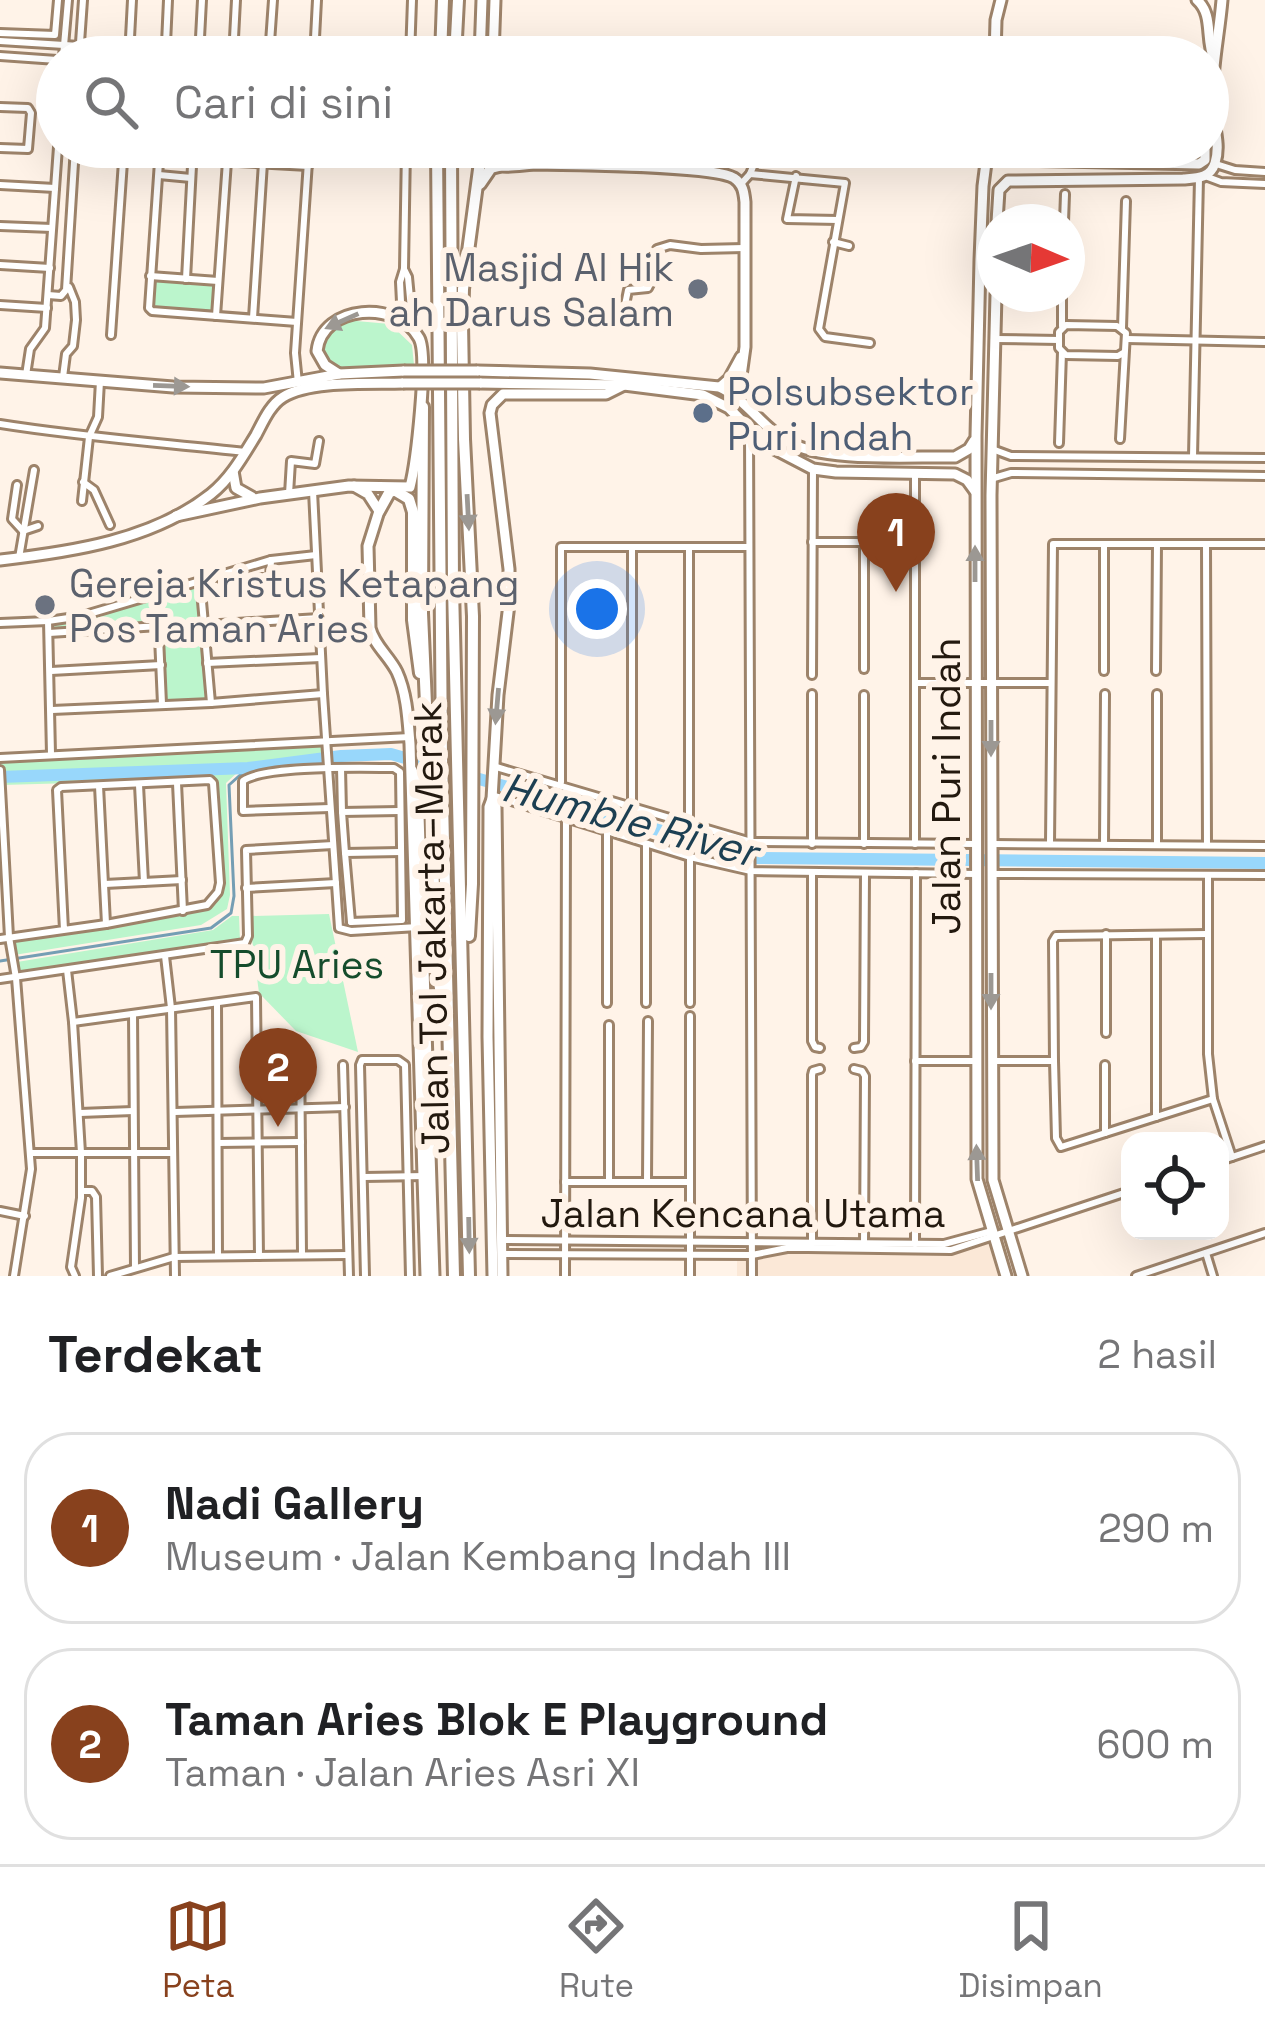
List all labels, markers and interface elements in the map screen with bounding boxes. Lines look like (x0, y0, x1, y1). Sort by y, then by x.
search box (36, 36, 1229, 168)
icon: search (78, 69, 144, 135)
text: Cari di sini (174, 74, 393, 131)
north arrow (977, 204, 1085, 312)
place label: Masjid Al Hik ah Darus Salam (388, 243, 674, 337)
marker: Masjid Al Hik ah Darus Salam (685, 276, 711, 302)
one-way arrow (325, 312, 360, 332)
place label: Polsubsektor Puri Indah (727, 367, 974, 461)
one-way arrow (153, 377, 191, 396)
marker: Polsubsektor Puri Indah (690, 400, 716, 426)
pin: 1 (857, 493, 935, 592)
one-way arrow (459, 494, 478, 532)
one-way arrow (965, 544, 985, 582)
place label: Gereja Kristus Ketapang Pos Taman Aries (69, 559, 520, 653)
your location (567, 579, 627, 639)
marker: Gereja Kristus Ketapang Pos Taman Aries (32, 592, 58, 618)
street label: Jalan Puri Indah (922, 638, 971, 934)
one-way arrow (487, 688, 506, 725)
street label: Jalan Tol Jakarta–Merak (403, 701, 460, 1155)
one-way arrow (981, 720, 1001, 758)
water label: Humble River (497, 760, 767, 880)
park label: TPU Aries (210, 940, 384, 989)
one-way arrow (982, 973, 1001, 1011)
pin: 2 (239, 1028, 317, 1127)
map controls (1121, 1132, 1229, 1240)
button: locate (1121, 1132, 1229, 1240)
one-way arrow (967, 1144, 986, 1182)
street label: Jalan Kencana Utama (541, 1189, 945, 1238)
one-way arrow (459, 1217, 478, 1255)
text: Terdekat (48, 1322, 263, 1387)
text: 2 hasil (1098, 1330, 1217, 1379)
text: Nadi Gallery (165, 1475, 424, 1532)
text: 1 (81, 1504, 99, 1553)
text: 290 m (1098, 1504, 1214, 1553)
text: Museum · Jalan Kembang Indah III (165, 1532, 791, 1581)
text: Taman Aries Blok E Playground (165, 1691, 828, 1748)
text: 2 (78, 1720, 102, 1769)
text: 600 m (1097, 1720, 1214, 1769)
text: Taman · Jalan Aries Asri XI (165, 1748, 640, 1797)
tab: Peta (162, 1893, 234, 2007)
tab: Rute (559, 1893, 634, 2007)
tab: Disimpan (959, 1893, 1103, 2007)

